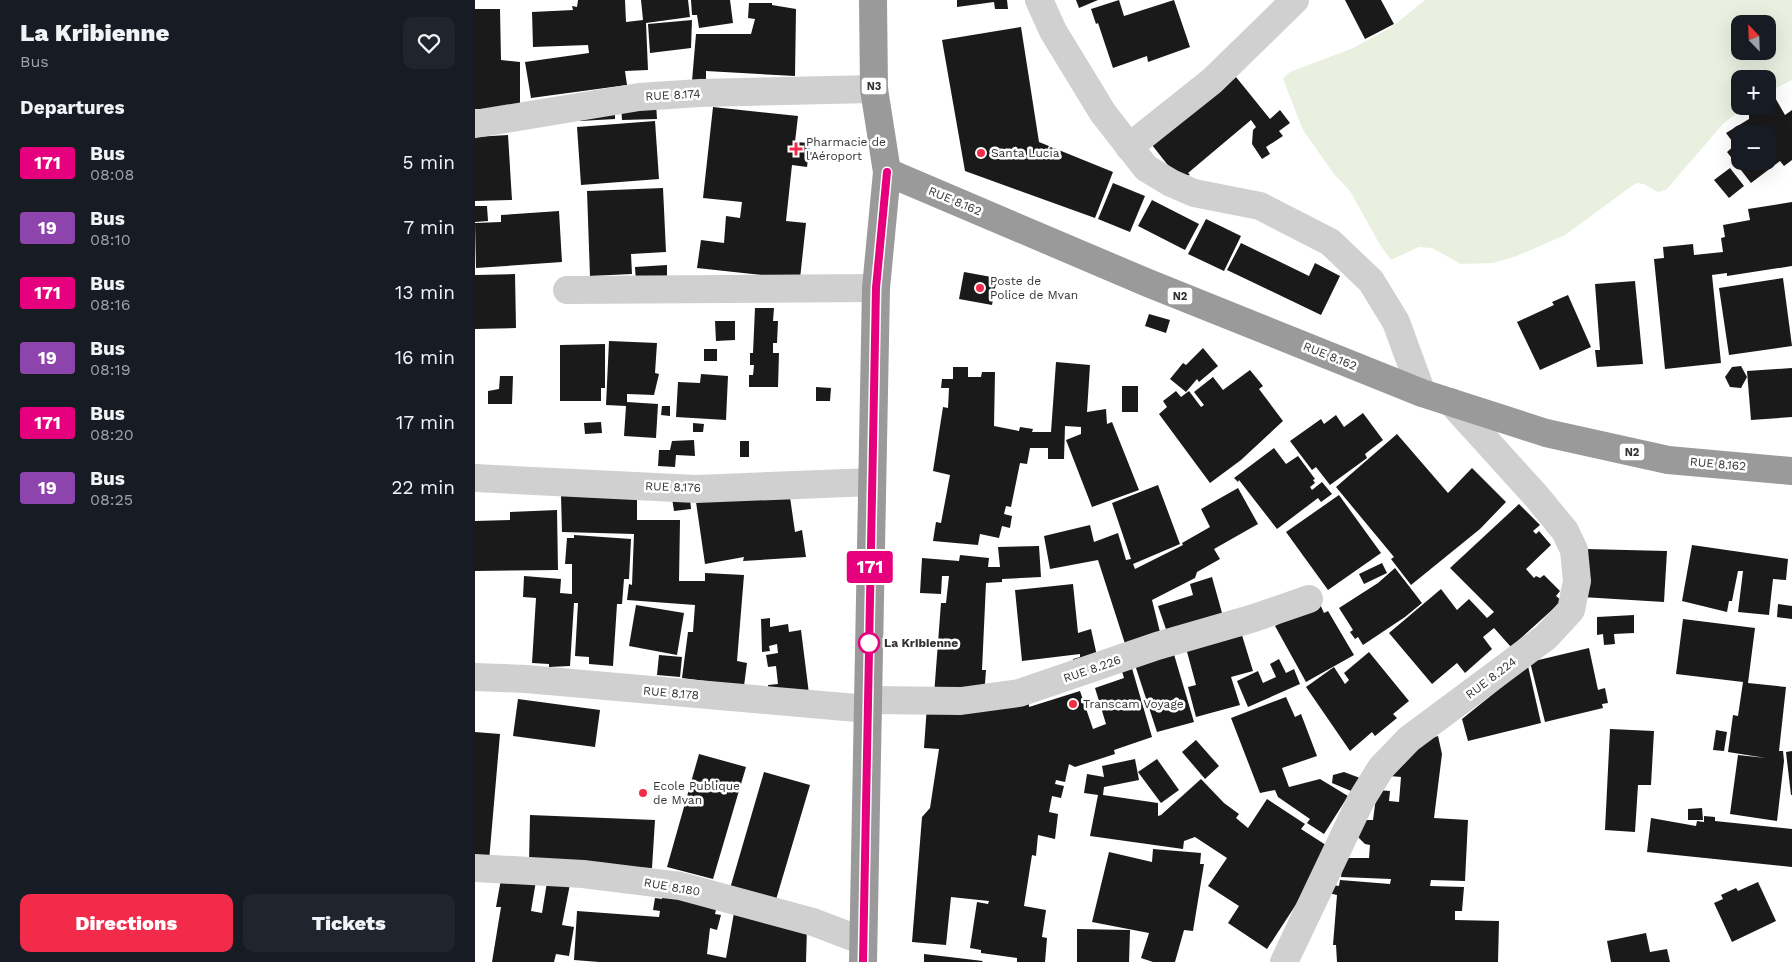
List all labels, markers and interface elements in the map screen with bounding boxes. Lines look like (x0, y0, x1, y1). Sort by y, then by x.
north arrow (1731, 15, 1776, 60)
map controls (1731, 15, 1776, 170)
button: heart (403, 17, 455, 69)
text: La Kribienne (20, 19, 169, 47)
text: Bus (20, 52, 49, 71)
button: + (1731, 70, 1776, 115)
road number: N3 (861, 78, 887, 94)
street label: RUE 8.174 (645, 87, 701, 103)
text: Departures (20, 96, 125, 119)
button: − (1731, 125, 1776, 170)
place label: Pharmacie de l'Aéroport (806, 135, 886, 163)
text: Bus (90, 142, 125, 165)
marker: Pharmacie de l'Aéroport (790, 143, 802, 155)
place label: Santa Lucia (991, 146, 1060, 160)
marker: Santa Lucia (975, 147, 987, 159)
text: 5 min (403, 151, 455, 174)
text: 171 (34, 152, 61, 173)
text: 08:08 (90, 165, 134, 184)
street label: RUE 8.162 (926, 184, 984, 218)
text: Bus (90, 207, 125, 230)
text: 7 min (404, 216, 455, 239)
text: 19 (38, 217, 57, 238)
text: 08:10 (90, 230, 131, 249)
text: Bus (90, 272, 125, 295)
place label: Poste de Police de Mvan (990, 274, 1078, 302)
text: 13 min (395, 281, 455, 304)
text: 171 (34, 282, 61, 303)
marker: Poste de Police de Mvan (974, 282, 986, 294)
road number: N2 (1167, 288, 1193, 304)
text: 08:16 (90, 295, 131, 314)
text: Bus (90, 337, 125, 360)
street label: RUE 8.162 (1301, 339, 1359, 373)
text: 16 min (395, 346, 455, 369)
text: 19 (38, 347, 57, 368)
text: 08:19 (90, 360, 131, 379)
text: Bus (90, 402, 125, 425)
text: 17 min (396, 411, 455, 434)
text: 171 (34, 412, 61, 433)
text: 08:20 (90, 425, 134, 444)
road number: N2 (1619, 444, 1645, 461)
street label: RUE 8.162 (1689, 455, 1747, 473)
text: Bus (90, 467, 125, 490)
text: 22 min (391, 476, 455, 499)
text: 19 (38, 477, 57, 498)
street label: RUE 8.176 (645, 479, 701, 495)
text: 08:25 (90, 490, 133, 509)
line badge: 171 (841, 551, 899, 583)
text: 171 (857, 556, 883, 577)
marker: La Kribienne (858, 632, 880, 654)
place label: La Kribienne (884, 636, 958, 650)
street label: RUE 8.226 (1061, 653, 1123, 685)
street label: RUE 8.224 (1463, 654, 1519, 702)
street label: RUE 8.178 (643, 684, 699, 702)
place label: Transcam Voyage (1083, 697, 1184, 711)
marker: Transcam Voyage (1067, 698, 1079, 710)
place label: Ecole Publique de Mvan (653, 779, 740, 807)
marker: Ecole Publique de Mvan (637, 787, 649, 799)
street label: RUE 8.180 (643, 875, 701, 899)
button: Directions (20, 894, 233, 952)
button: Tickets (243, 894, 455, 952)

